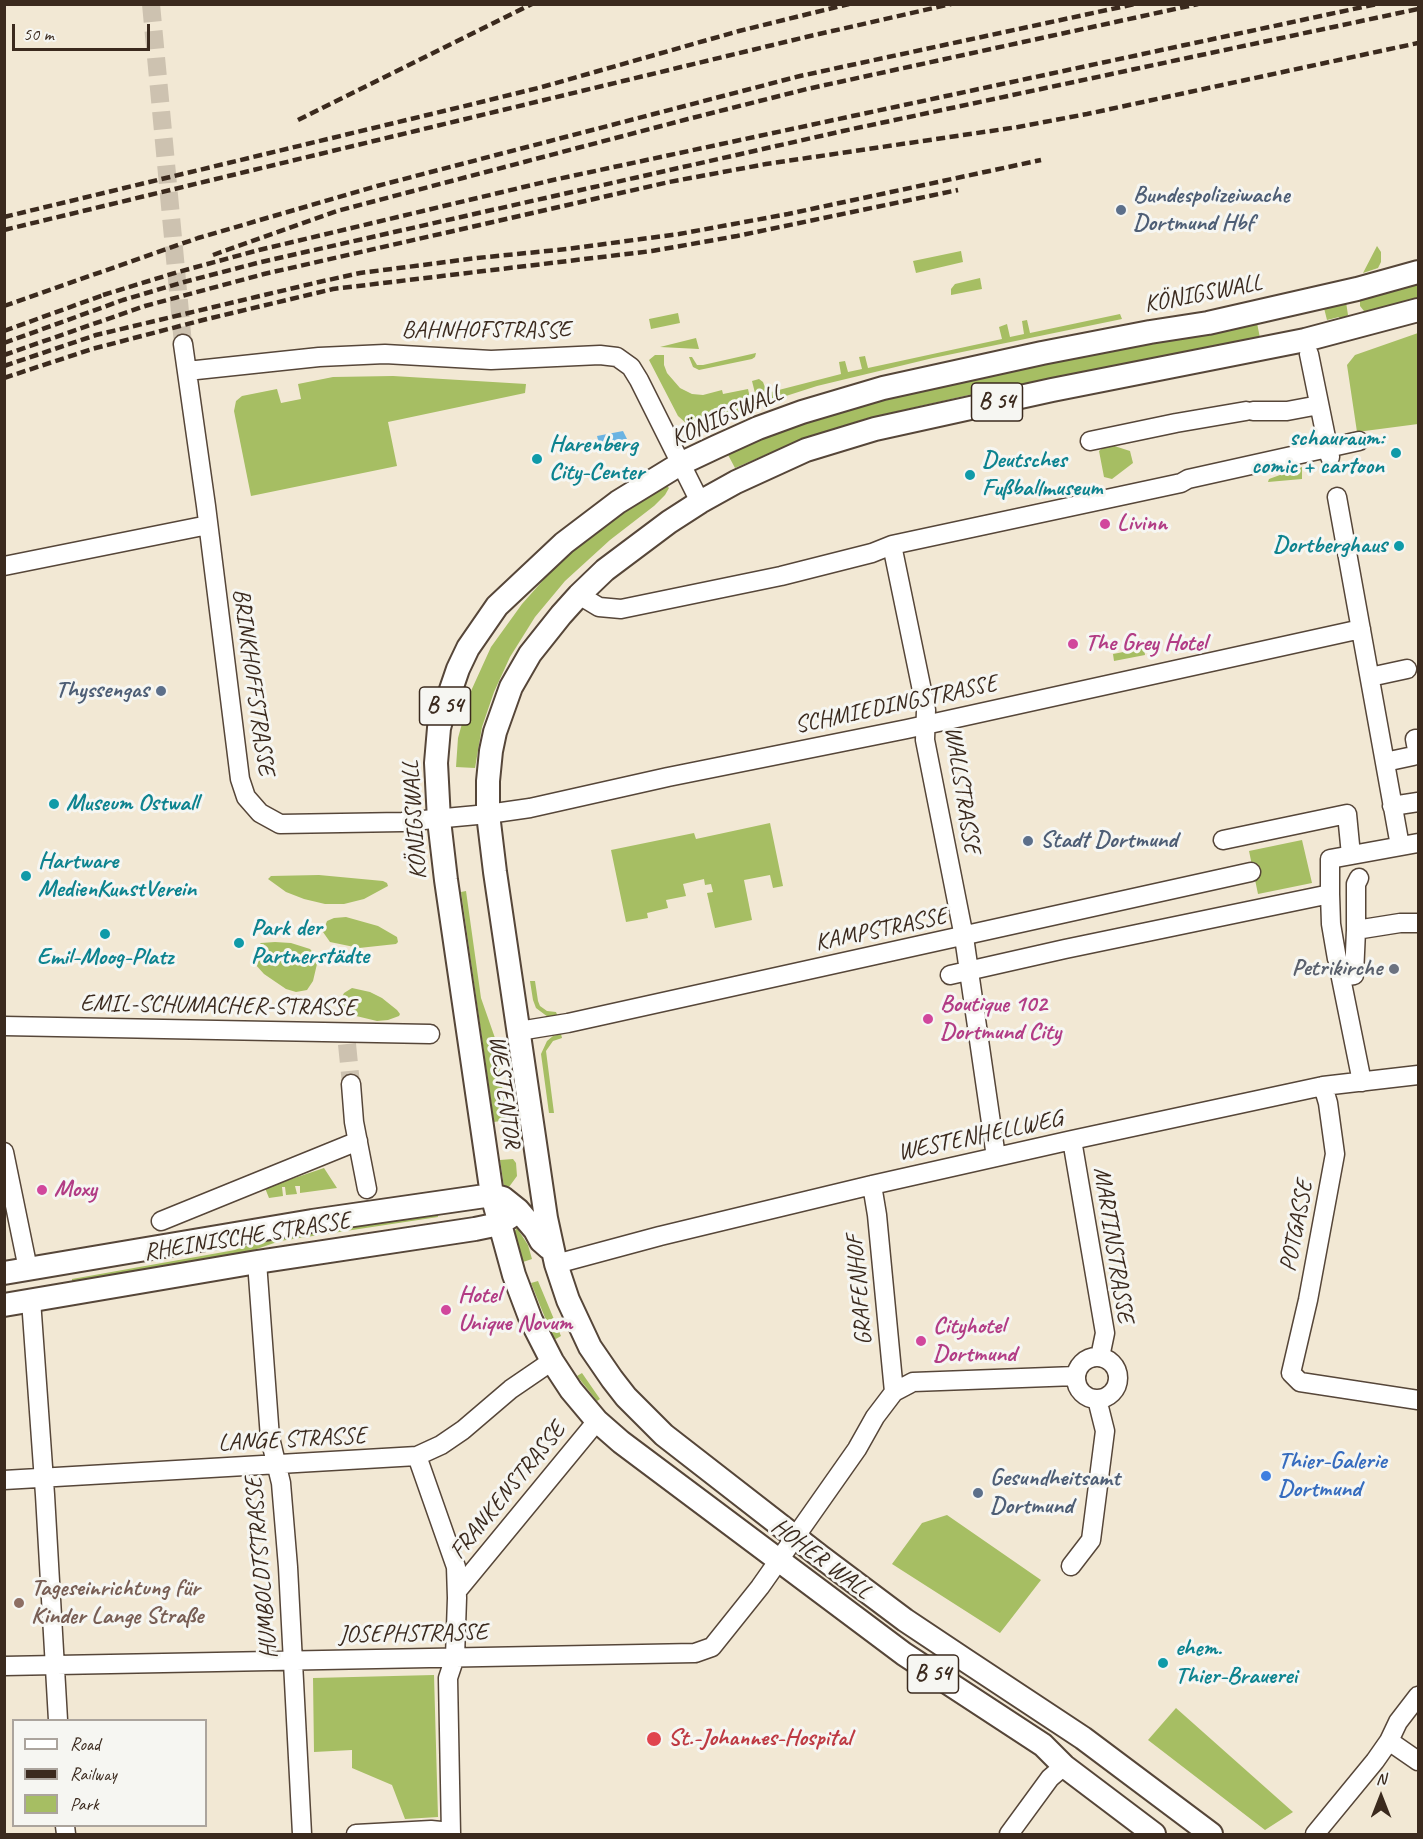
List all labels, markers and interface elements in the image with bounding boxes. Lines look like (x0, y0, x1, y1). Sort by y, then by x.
scale bar (15, 12, 153, 50)
text: 50 m (23, 23, 54, 45)
place label: Bundespolizeiwache Dortmund Hbf (1133, 182, 1289, 238)
marker: Bundespolizeiwache Dortmund Hbf (1114, 203, 1128, 217)
street label: KÖNIGSWALL (1142, 268, 1264, 320)
street label: BAHNHOFSTRASSE (401, 317, 571, 345)
street label: KÖNIGSWALL (667, 379, 787, 453)
road number: B 54 (972, 383, 1022, 421)
place label: schauraum: comic + cartoon (1251, 425, 1384, 481)
place label: Harenberg City-Center (549, 431, 644, 487)
marker: schauraum: comic + cartoon (1389, 446, 1403, 460)
place label: Deutsches Fußballmuseum (982, 447, 1103, 503)
marker: Harenberg City-Center (530, 452, 544, 466)
marker: Deutsches Fußballmuseum (963, 468, 977, 482)
place label: Livinn (1117, 510, 1167, 538)
marker: Livinn (1098, 517, 1112, 531)
place label: Dortberghaus (1273, 532, 1387, 560)
marker: Dortberghaus (1392, 539, 1406, 553)
street label: BRINKHOFFSTRASSE (226, 587, 280, 777)
place label: The Grey Hotel (1085, 630, 1207, 658)
marker: The Grey Hotel (1066, 637, 1080, 651)
street label: SCHMIEDINGSTRASSE (792, 670, 1000, 740)
place label: Thyssengas (55, 677, 149, 705)
marker: Thyssengas (154, 684, 168, 698)
road number: B 54 (420, 687, 470, 725)
street label: WALLSTRASSE (938, 724, 986, 856)
street label: KÖNIGSWALL (396, 759, 434, 881)
place label: Museum Ostwall (66, 790, 198, 818)
marker: Museum Ostwall (47, 797, 61, 811)
place label: Stadt Dortmund (1040, 827, 1177, 855)
marker: Stadt Dortmund (1021, 834, 1035, 848)
place label: Hartware MedienKunstVerein (38, 848, 196, 904)
marker: Hartware MedienKunstVerein (19, 869, 33, 883)
street label: KAMPSTRASSE (812, 902, 950, 958)
place label: Park der Partnerstädte (251, 915, 369, 971)
marker: Emil-Moog-Platz (98, 927, 112, 941)
marker: Park der Partnerstädte (232, 936, 246, 950)
place label: Emil-Moog-Platz (37, 944, 173, 972)
place label: Petrikirche (1292, 955, 1382, 983)
marker: Petrikirche (1387, 962, 1401, 976)
street label: EMIL-SCHUMACHER-STRASSE (80, 989, 356, 1023)
place label: Boutique 102 Dortmund City (940, 991, 1061, 1047)
marker: Boutique 102 Dortmund City (921, 1012, 935, 1026)
street label: WESTENTOR (482, 1034, 526, 1150)
street label: WESTENHELLWEG (895, 1105, 1065, 1167)
street label: MARTINSTRASSE (1086, 1165, 1140, 1325)
place label: Moxy (54, 1176, 97, 1204)
street label: POTGASSE (1274, 1178, 1320, 1274)
marker: Moxy (35, 1183, 49, 1197)
street label: RHEINISCHE STRASSE (142, 1206, 352, 1268)
street label: GRAFENHOF (841, 1234, 879, 1346)
place label: Hotel Unique Novum (458, 1282, 572, 1338)
marker: Hotel Unique Novum (439, 1303, 453, 1317)
place label: Cityhotel Dortmund (933, 1313, 1016, 1369)
marker: Cityhotel Dortmund (914, 1334, 928, 1348)
street label: FRANKENSTRASSE (444, 1417, 572, 1565)
street label: LANGE STRASSE (217, 1422, 367, 1458)
place label: Thier-Galerie Dortmund (1278, 1448, 1386, 1504)
place label: Gesundheitsamt Dortmund (990, 1465, 1120, 1521)
marker: Thier-Galerie Dortmund (1259, 1469, 1273, 1483)
street label: HUMBOLDTSTRASSE (240, 1476, 284, 1660)
marker: Gesundheitsamt Dortmund (971, 1486, 985, 1500)
street label: HOHER WALL (765, 1512, 877, 1606)
place label: Tageseinrichtung für Kinder Lange Straße (31, 1575, 203, 1631)
marker: Tageseinrichtung für Kinder Lange Straße (12, 1596, 26, 1610)
street label: JOSEPHSTRASSE (338, 1618, 488, 1650)
place label: ehem. Thier-Brauerei (1175, 1635, 1297, 1691)
road number: B 54 (908, 1655, 958, 1693)
marker: ehem. Thier-Brauerei (1156, 1656, 1170, 1670)
legend (12, 1719, 207, 1827)
place label: St.-Johannes-Hospital (668, 1725, 851, 1753)
marker: St.-Johannes-Hospital (645, 1730, 663, 1748)
text: Road (70, 1733, 100, 1755)
text: Railway (70, 1763, 117, 1785)
north arrow (1351, 1767, 1411, 1827)
text: N (1376, 1769, 1386, 1789)
text: Park (70, 1793, 99, 1815)

